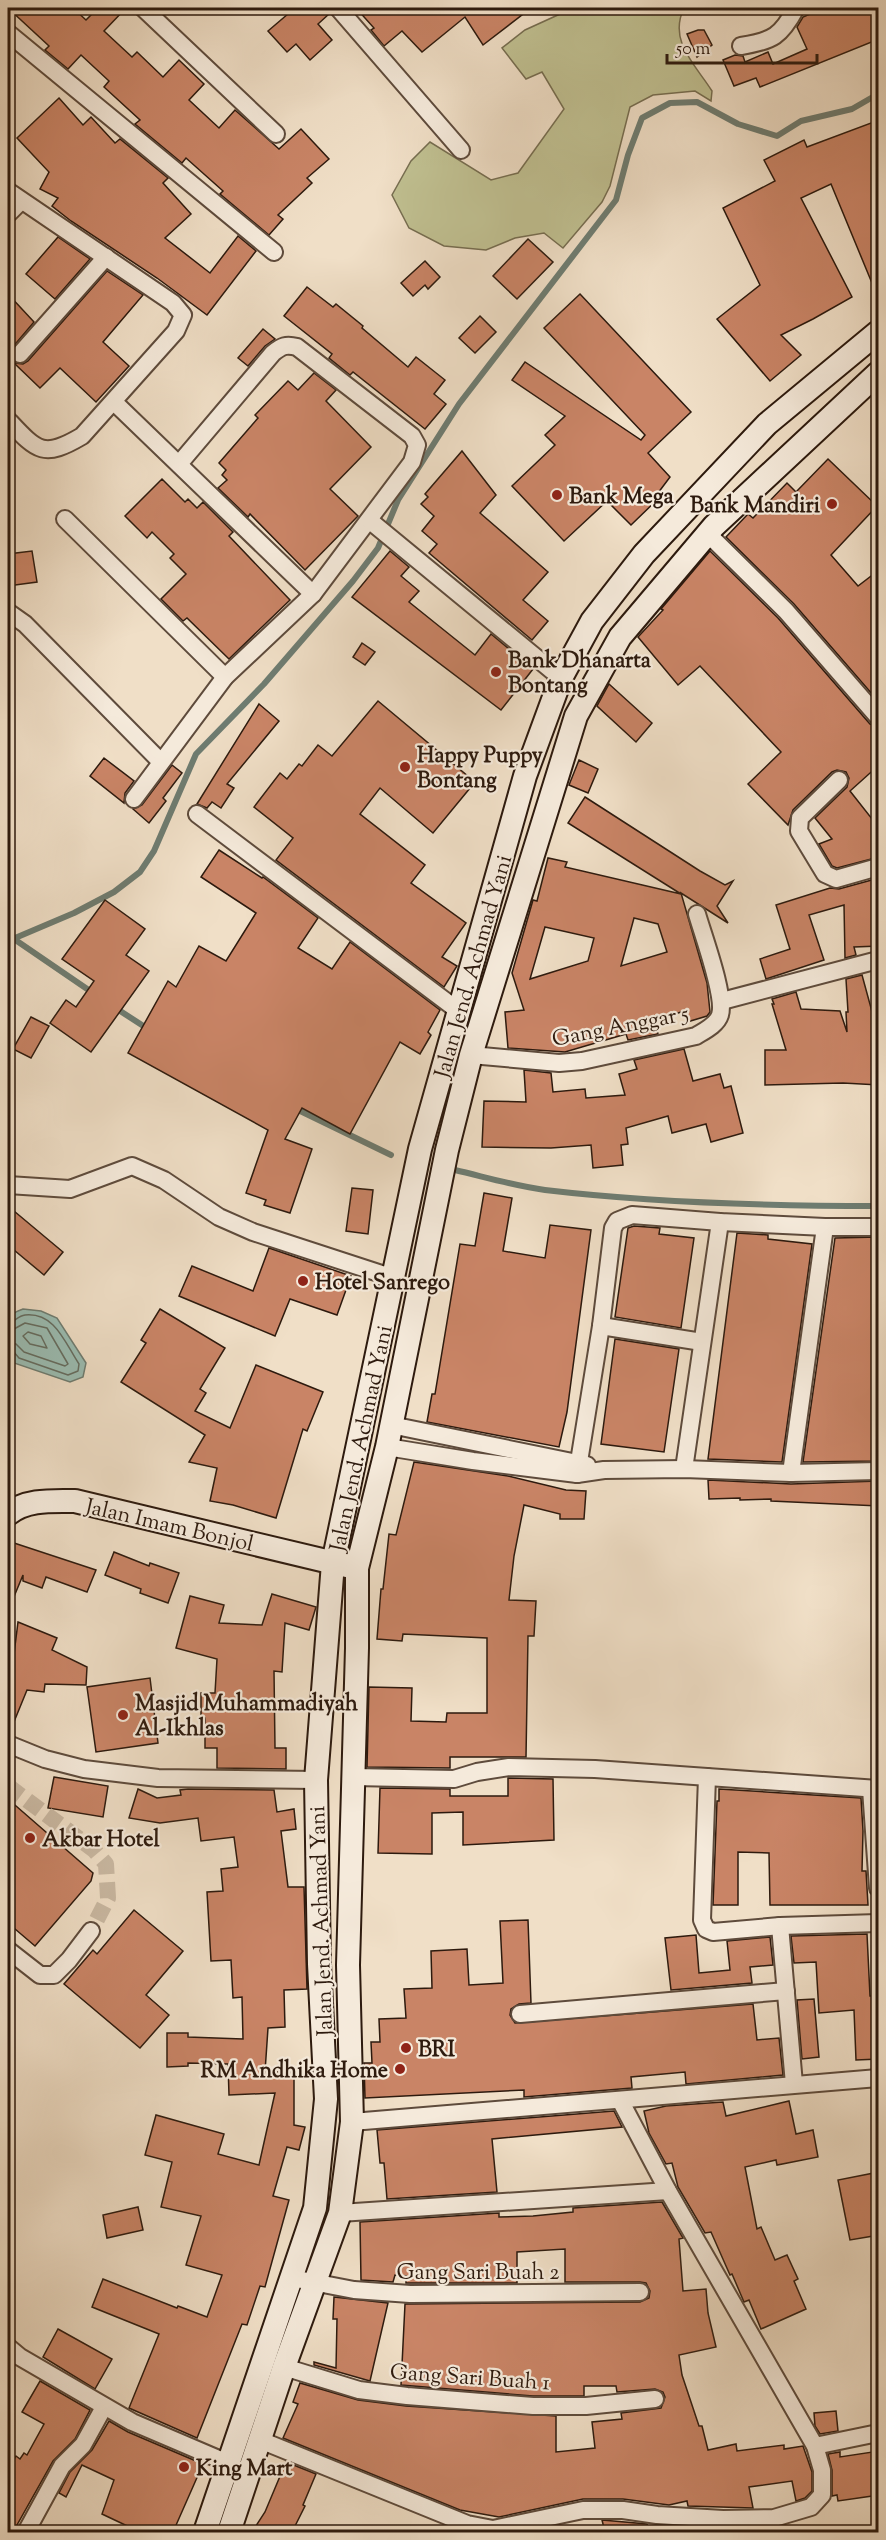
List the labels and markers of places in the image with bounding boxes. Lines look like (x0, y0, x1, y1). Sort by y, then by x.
place label: Bank Mega (569, 482, 675, 514)
marker: Bank Mega (550, 488, 564, 502)
place label: Bank Mandiri (690, 491, 821, 523)
marker: Bank Mandiri (825, 497, 839, 511)
place label: Bank Dhanarta Bontang (508, 646, 652, 703)
marker: Bank Dhanarta Bontang (489, 665, 503, 679)
place label: Happy Puppy Bontang (417, 741, 543, 798)
marker: Happy Puppy Bontang (398, 760, 412, 774)
place label: Hotel Sanrego (315, 1268, 450, 1300)
marker: Hotel Sanrego (296, 1274, 310, 1288)
place label: Masjid Muhammadiyah Al-Ikhlas (135, 1689, 358, 1746)
marker: Masjid Muhammadiyah Al-Ikhlas (116, 1708, 130, 1722)
place label: Akbar Hotel (42, 1825, 160, 1857)
marker: Akbar Hotel (23, 1831, 37, 1845)
place label: BRI (418, 2035, 456, 2067)
marker: BRI (399, 2041, 413, 2055)
place label: RM Andhika Home (201, 2056, 388, 2088)
marker: RM Andhika Home (393, 2062, 407, 2076)
place label: King Mart (196, 2454, 293, 2486)
marker: King Mart (177, 2460, 191, 2474)

